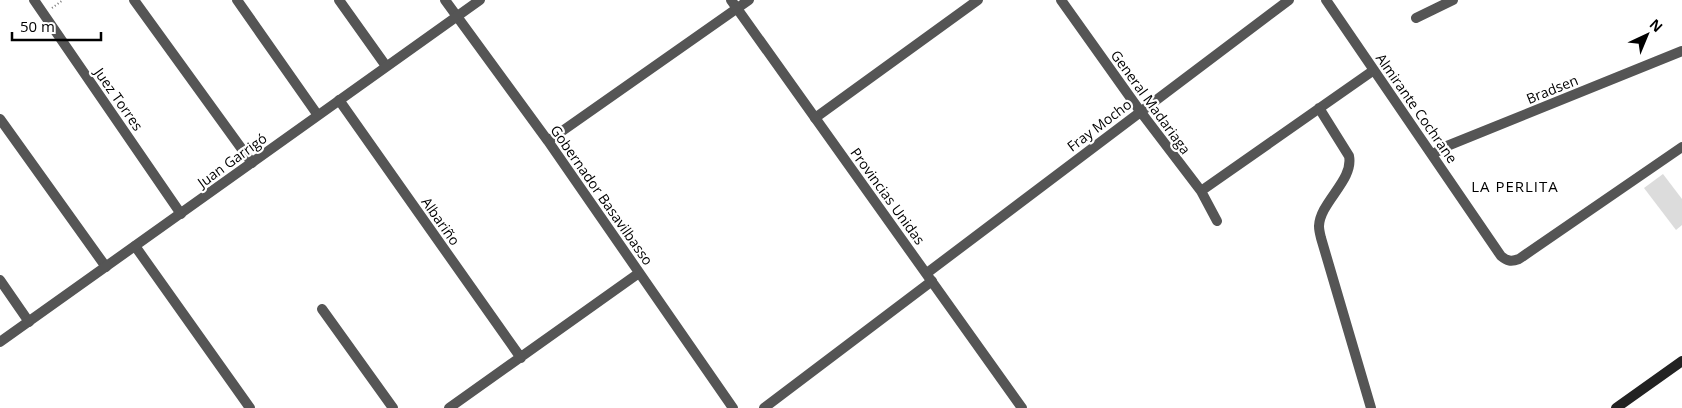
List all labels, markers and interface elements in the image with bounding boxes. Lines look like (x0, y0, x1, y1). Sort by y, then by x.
scale bar (12, 10, 101, 42)
north arrow (1622, 10, 1672, 60)
text: N (1646, 14, 1667, 36)
text: 50 m (20, 16, 55, 36)
street label: General Madariaga (1107, 46, 1195, 158)
street label: Almirante Cochrane (1372, 49, 1462, 167)
street label: Juez Torres (89, 62, 148, 134)
street label: Bradsen (1523, 70, 1581, 108)
street label: Fray Mocho (1063, 95, 1135, 155)
street label: Gobernador Basavilbasso (546, 121, 658, 269)
street label: Juan Garrigó (192, 128, 270, 193)
street label: Provincias Unidas (846, 144, 930, 249)
district label: LA PERLITA (1471, 176, 1559, 196)
street label: Albariño (417, 193, 465, 249)

